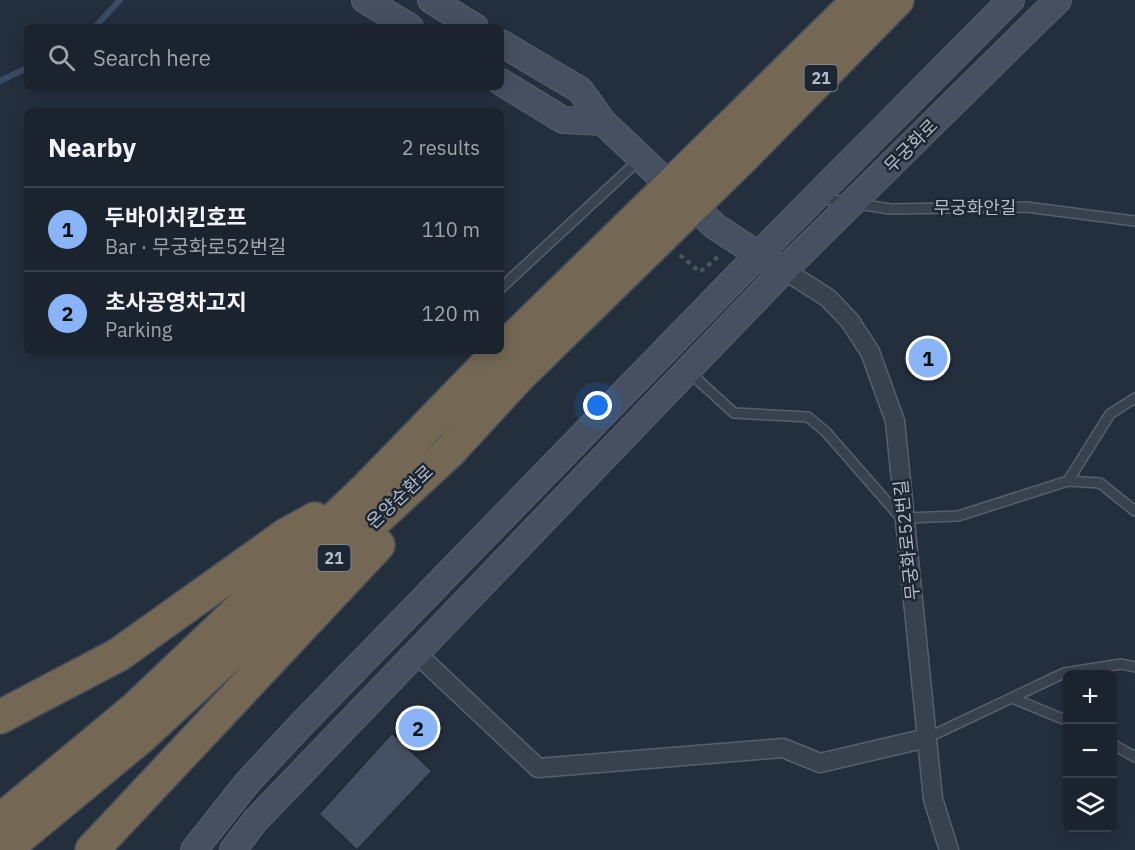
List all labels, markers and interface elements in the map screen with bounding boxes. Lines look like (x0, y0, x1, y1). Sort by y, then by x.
search box (24, 24, 504, 90)
icon: search (45, 41, 78, 74)
text: Search here (93, 43, 211, 72)
road number: 21 (804, 65, 838, 91)
street label: 무궁화로 (879, 114, 942, 177)
text: Nearby (48, 130, 136, 164)
text: 2 results (402, 134, 480, 161)
street label: 무궁화안길 (934, 196, 1016, 219)
text: 두바이치킨호프 (105, 202, 247, 231)
text: 1 (62, 216, 74, 243)
text: 110 m (422, 216, 480, 243)
text: Bar · 무궁화로52번길 (105, 233, 286, 260)
text: 초사공영차고지 (105, 287, 247, 316)
text: 2 (62, 300, 74, 327)
text: 120 m (422, 300, 480, 327)
text: Parking (105, 316, 172, 343)
pin: 1 (908, 336, 948, 380)
your location (583, 391, 612, 420)
street label: 온양순환로 (362, 460, 438, 533)
street label: 무궁화로52번길 (889, 479, 924, 601)
road number: 21 (318, 545, 350, 571)
map controls (1063, 670, 1117, 832)
button: + (1063, 670, 1117, 724)
pin: 2 (398, 706, 438, 750)
button: − (1063, 724, 1117, 778)
button: layers (1063, 778, 1117, 832)

